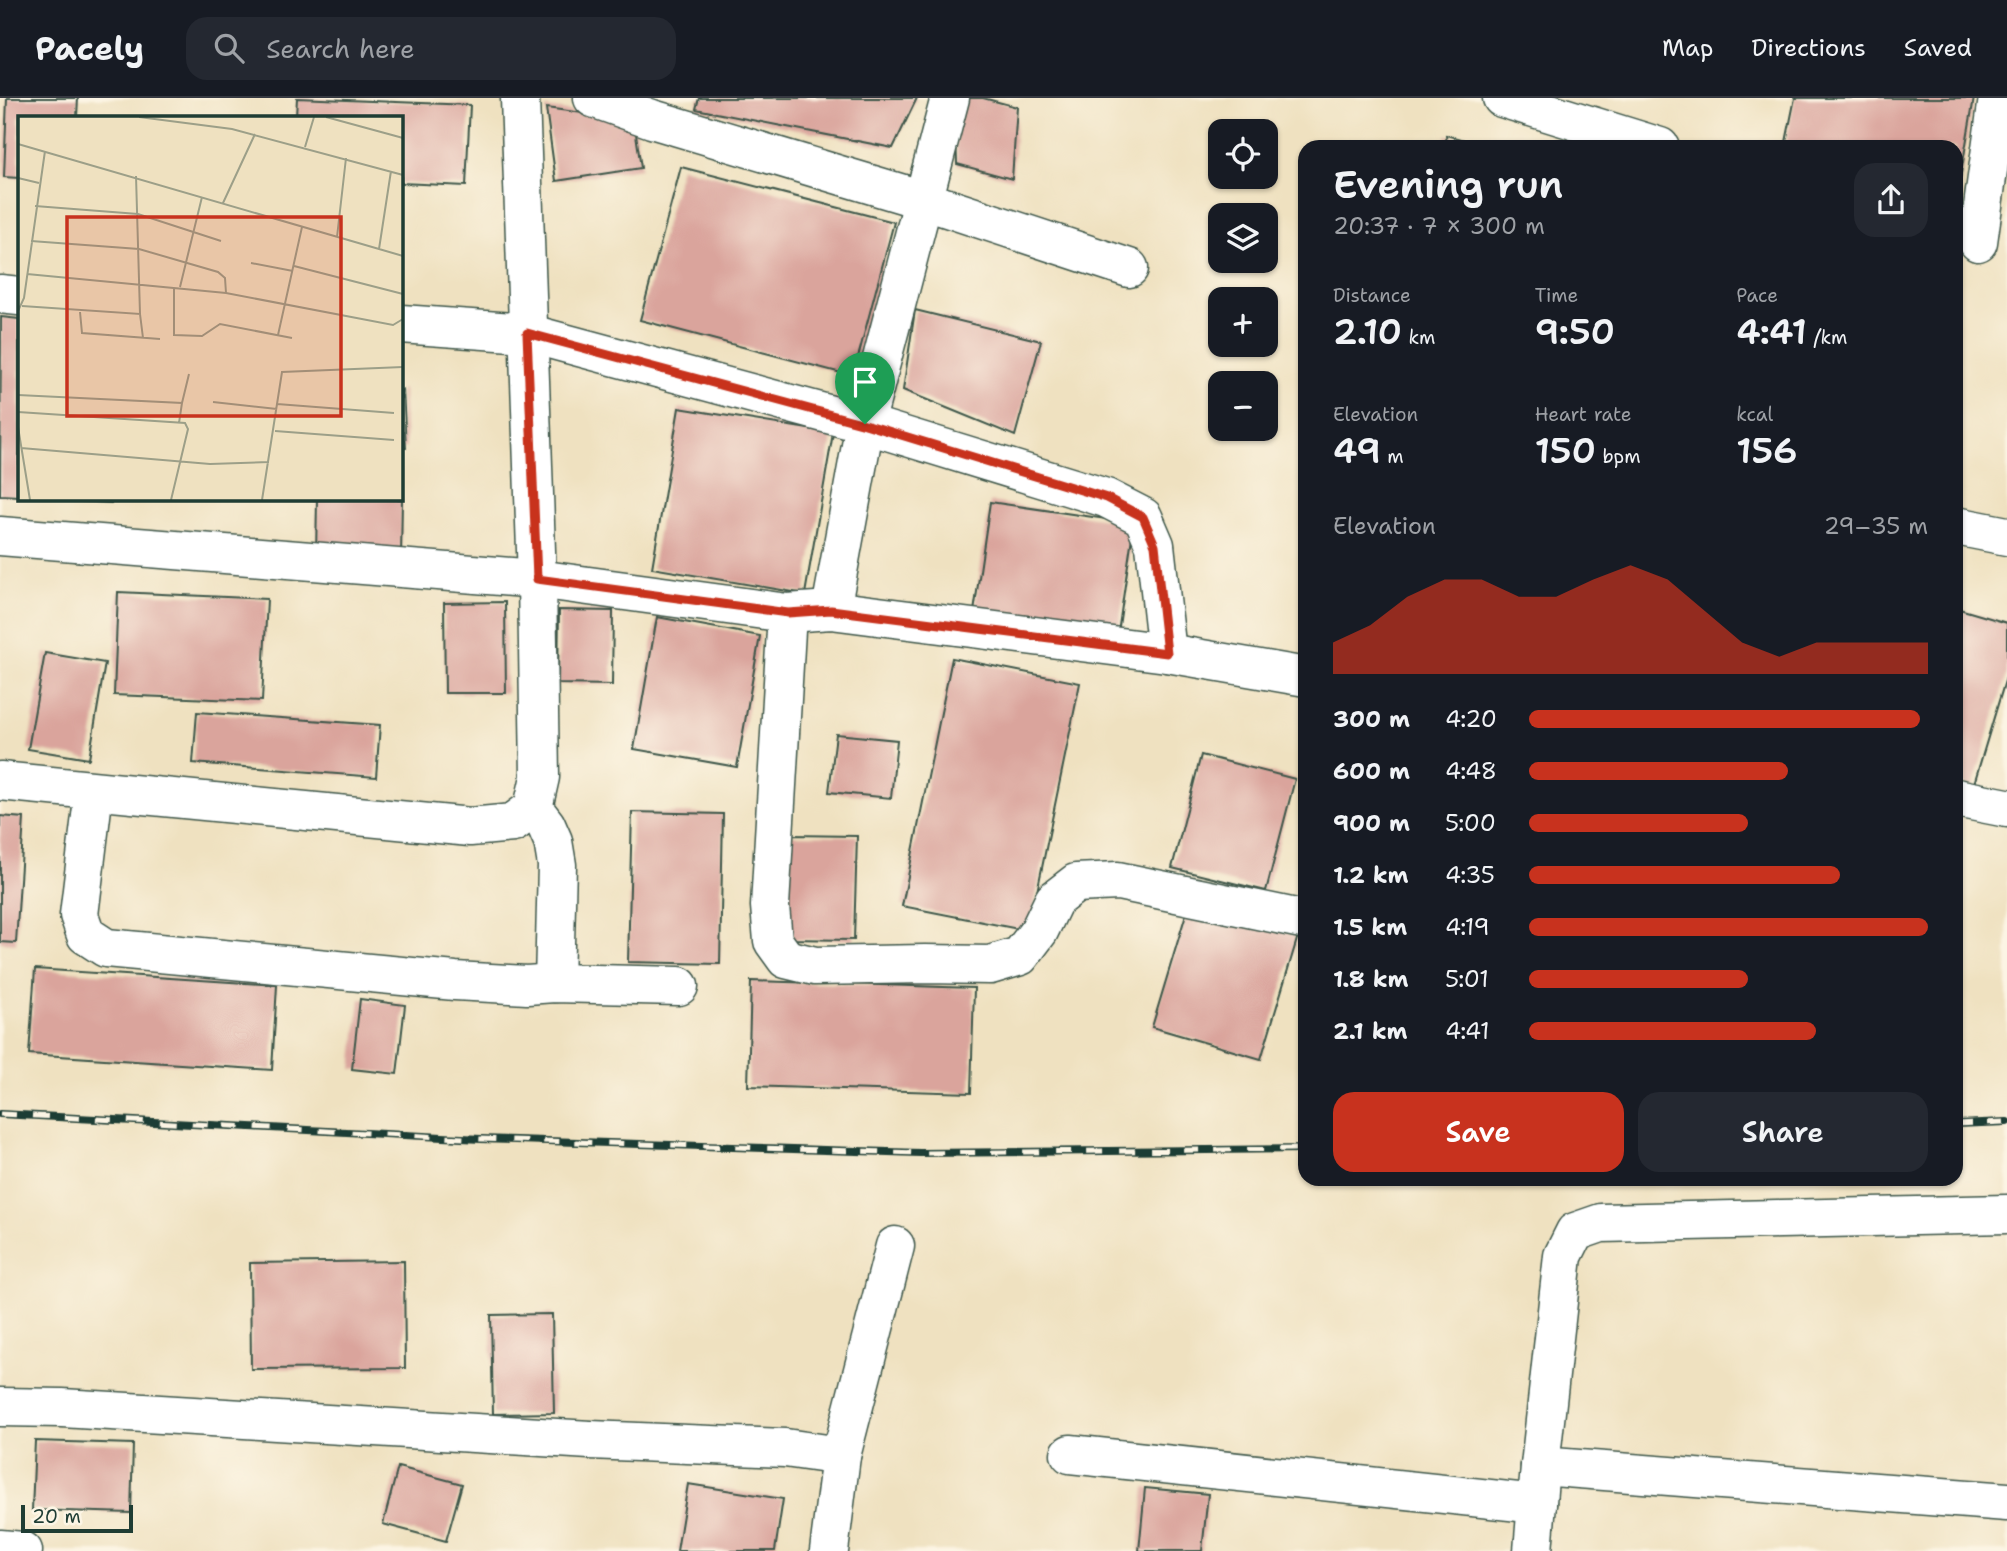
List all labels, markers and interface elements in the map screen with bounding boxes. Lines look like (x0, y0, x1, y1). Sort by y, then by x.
search box (186, 17, 676, 80)
text: Pacely (35, 26, 144, 71)
icon: search (210, 29, 248, 67)
text: Search here (266, 31, 415, 66)
text: Map (1662, 32, 1713, 64)
text: Directions (1751, 32, 1866, 64)
text: Saved (1904, 32, 1972, 64)
inset map (18, 116, 402, 500)
map controls (1208, 119, 1278, 441)
button: locate (1208, 119, 1278, 189)
text: Evening run (1333, 159, 1563, 210)
button: share (1854, 163, 1928, 237)
button: layers (1208, 203, 1278, 273)
text: 20:37 · 7 × 300 m (1333, 211, 1545, 241)
text: Distance (1333, 283, 1411, 308)
text: Time (1535, 283, 1578, 308)
text: Pace (1736, 283, 1778, 308)
button: + (1208, 287, 1278, 357)
text: 2.10 (1333, 308, 1402, 355)
text: 9:50 (1535, 308, 1615, 355)
text: 4:41 (1736, 308, 1807, 355)
text: km (1402, 325, 1435, 350)
text: /km (1807, 325, 1847, 350)
pin (835, 352, 895, 424)
icon: arrive (846, 363, 884, 401)
button: − (1208, 371, 1278, 441)
text: Elevation (1333, 402, 1418, 427)
text: Heart rate (1535, 402, 1631, 427)
text: kcal (1736, 402, 1773, 427)
text: 49 (1333, 427, 1381, 474)
text: 150 (1535, 427, 1596, 474)
text: 156 (1736, 427, 1798, 474)
text: m (1381, 444, 1404, 469)
text: bpm (1596, 444, 1641, 469)
text: Elevation (1333, 511, 1436, 541)
text: 29–35 m (1824, 511, 1928, 541)
text: 300 m (1333, 704, 1410, 734)
text: 4:20 (1445, 704, 1497, 734)
text: 600 m (1333, 756, 1410, 786)
text: 4:48 (1445, 756, 1497, 786)
text: 900 m (1333, 808, 1410, 838)
text: 5:00 (1445, 808, 1496, 838)
text: 1.2 km (1333, 860, 1409, 890)
text: 4:35 (1445, 860, 1495, 890)
text: 1.5 km (1333, 912, 1407, 942)
text: 4:19 (1445, 912, 1490, 942)
text: 1.8 km (1333, 964, 1408, 994)
text: 5:01 (1445, 964, 1489, 994)
text: 2.1 km (1333, 1016, 1407, 1046)
text: 4:41 (1445, 1016, 1490, 1046)
button: Save (1333, 1092, 1624, 1172)
button: Share (1638, 1092, 1928, 1172)
scale bar (21, 1502, 133, 1534)
text: 20 m (32, 1504, 81, 1529)

